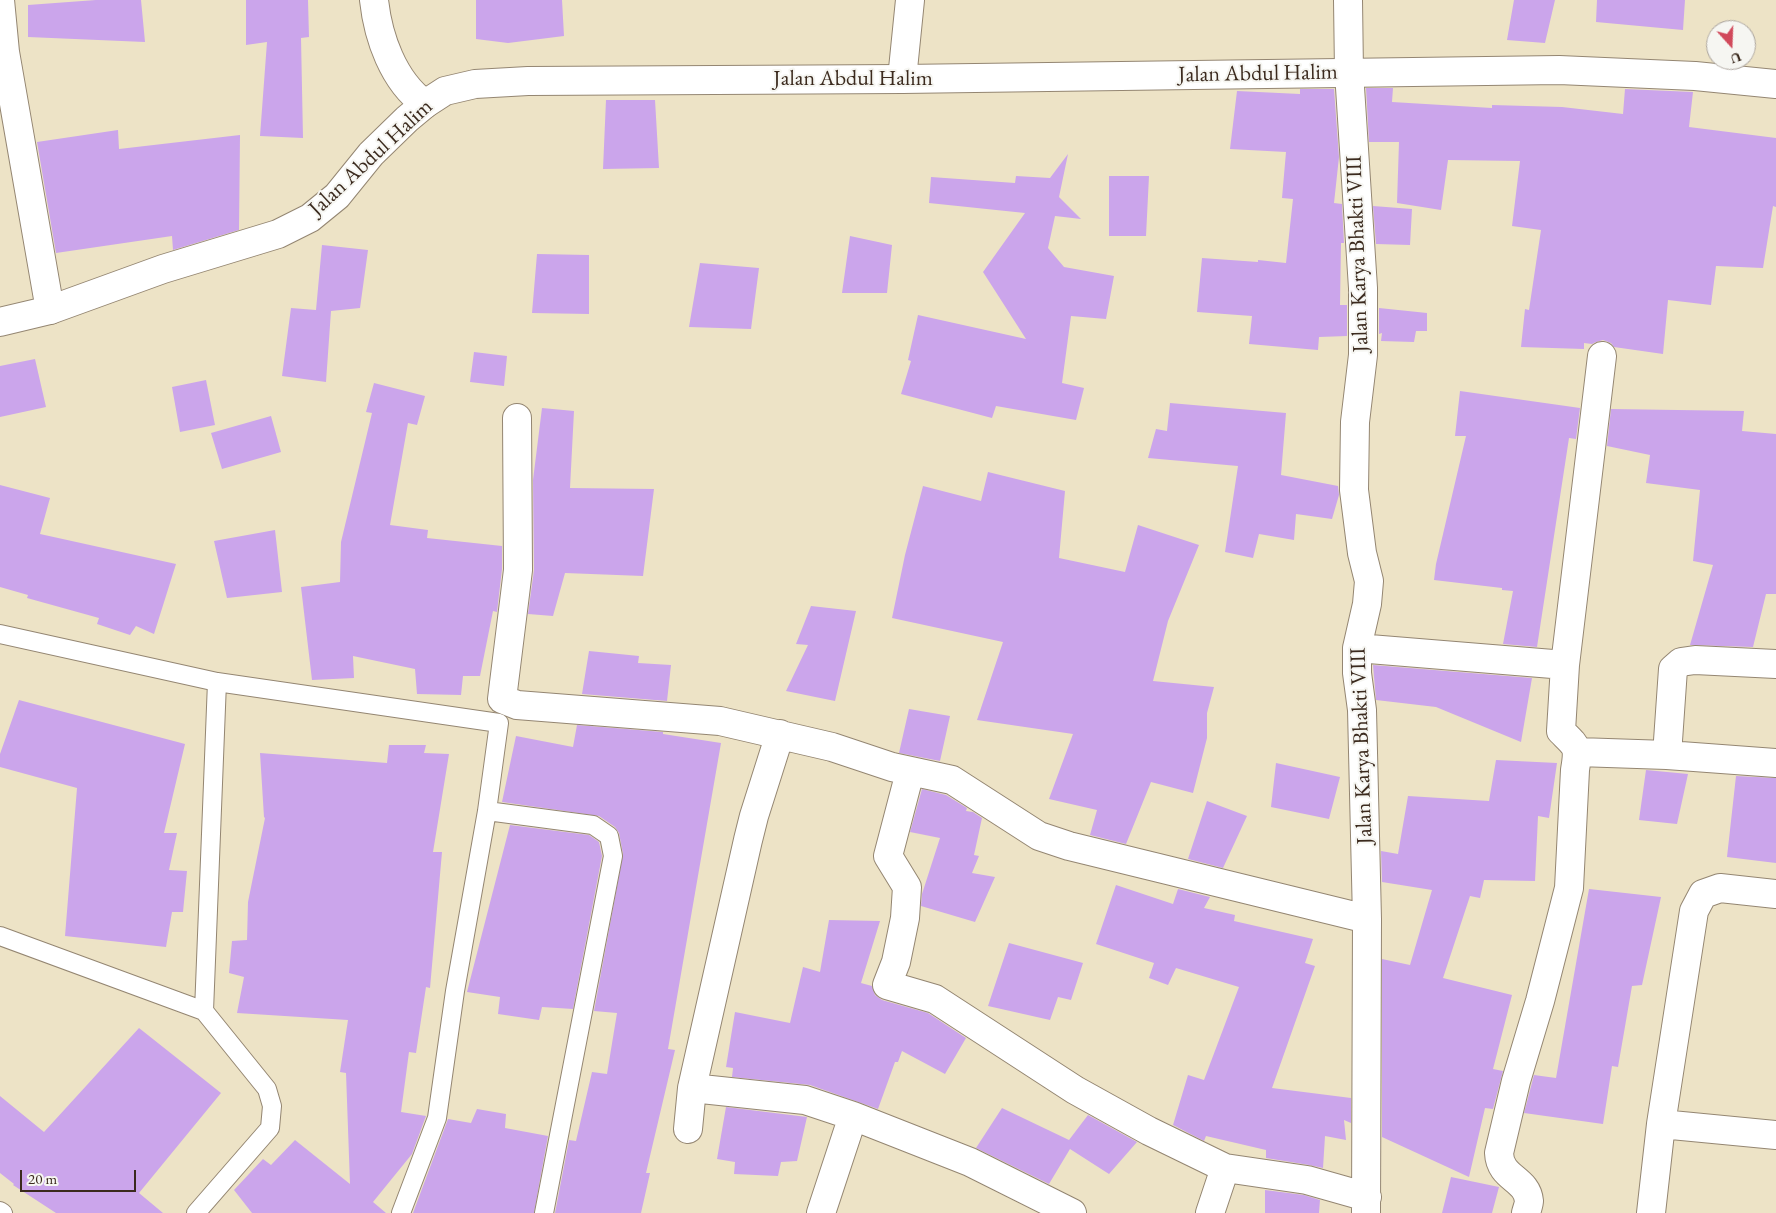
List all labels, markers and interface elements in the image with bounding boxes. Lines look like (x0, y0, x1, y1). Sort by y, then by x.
north arrow (1706, 20, 1756, 70)
text: U (1728, 48, 1744, 68)
street label: Jalan Abdul Halim (1178, 59, 1338, 89)
street label: Jalan Abdul Halim (773, 66, 933, 92)
street label: Jalan Abdul Halim (304, 94, 438, 222)
street label: Jalan Karya Bhakti VIII (1341, 155, 1375, 353)
street label: Jalan Karya Bhakti VIII (1345, 647, 1379, 845)
scale bar (22, 1160, 139, 1192)
text: 20 m (28, 1169, 57, 1188)

